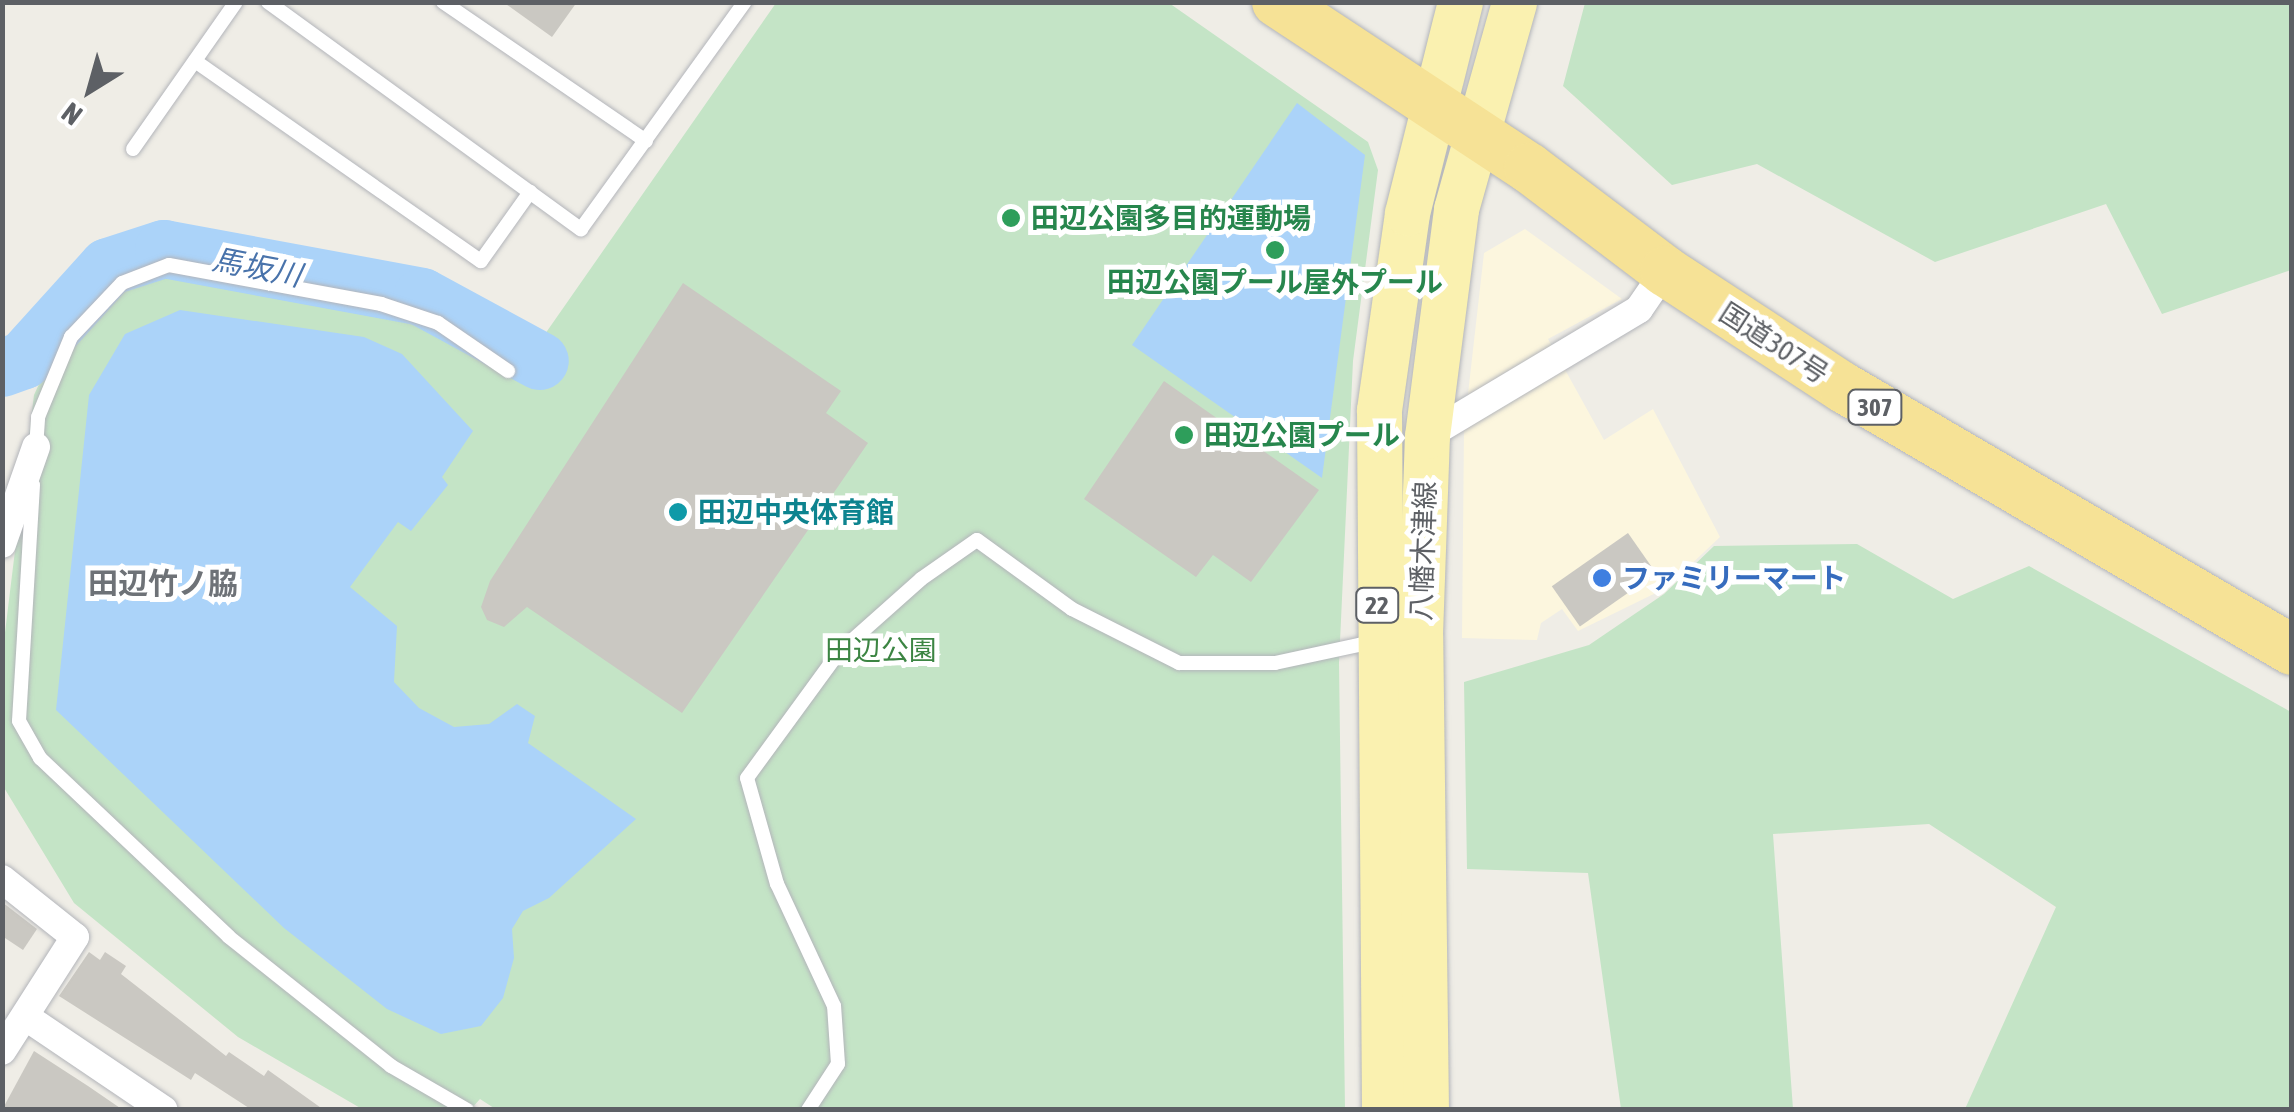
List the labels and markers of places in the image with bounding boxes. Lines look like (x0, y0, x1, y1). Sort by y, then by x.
place label: 田辺公園多目的運動場 (1031, 201, 1311, 235)
marker: 田辺公園多目的運動場 (1000, 207, 1022, 229)
marker: 田辺公園プール屋外プール (1264, 239, 1286, 261)
place label: 田辺公園プール屋外プール (1107, 265, 1443, 299)
place label: 田辺公園プール (1204, 418, 1400, 452)
marker: 田辺公園プール (1173, 424, 1195, 446)
place label: 田辺中央体育館 (698, 495, 894, 529)
marker: 田辺中央体育館 (667, 501, 689, 523)
place label: ファミリーマート (1622, 561, 1846, 595)
marker: ファミリーマート (1591, 567, 1613, 589)

